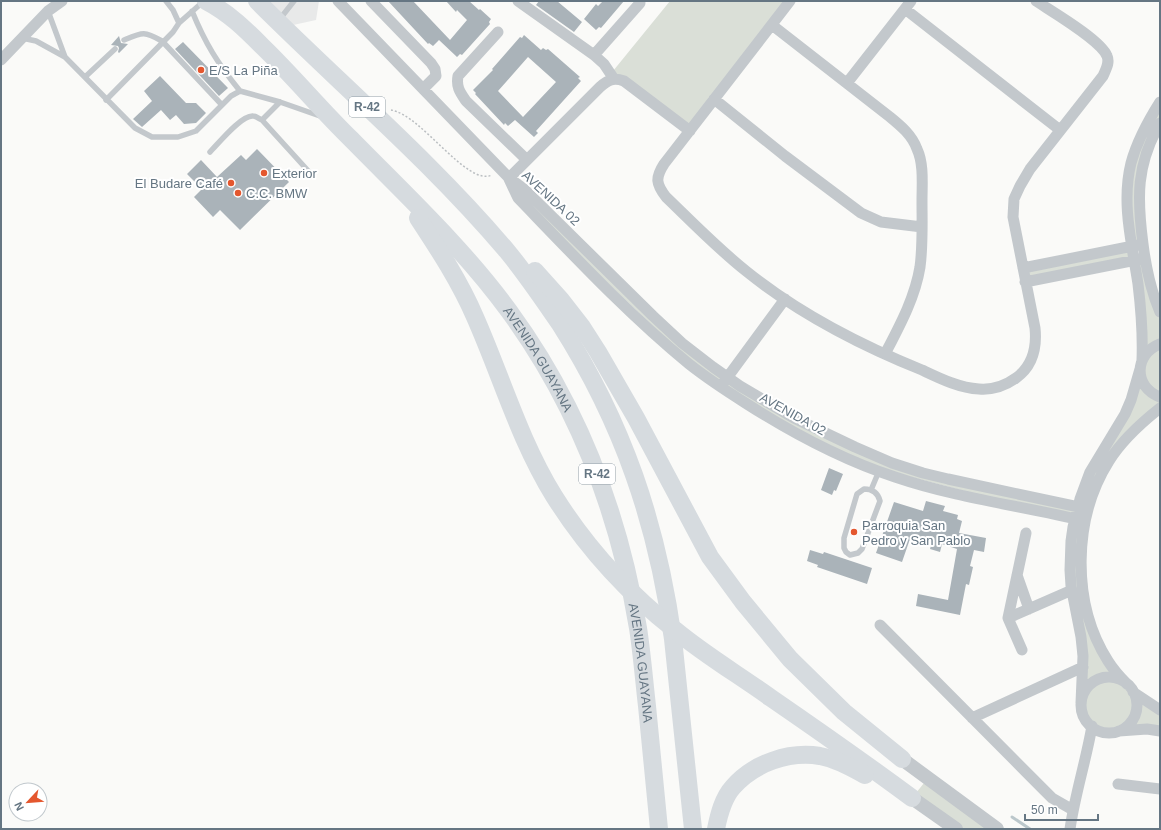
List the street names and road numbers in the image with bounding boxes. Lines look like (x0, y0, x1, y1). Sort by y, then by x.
road number: R-42 (349, 97, 385, 117)
street label: AVENIDA 02 (519, 167, 583, 229)
street label: AVENIDA GUAYANA (501, 303, 576, 414)
street label: AVENIDA 02 (757, 390, 829, 438)
road number: R-42 (579, 464, 615, 484)
street label: AVENIDA GUAYANA (626, 602, 656, 724)

